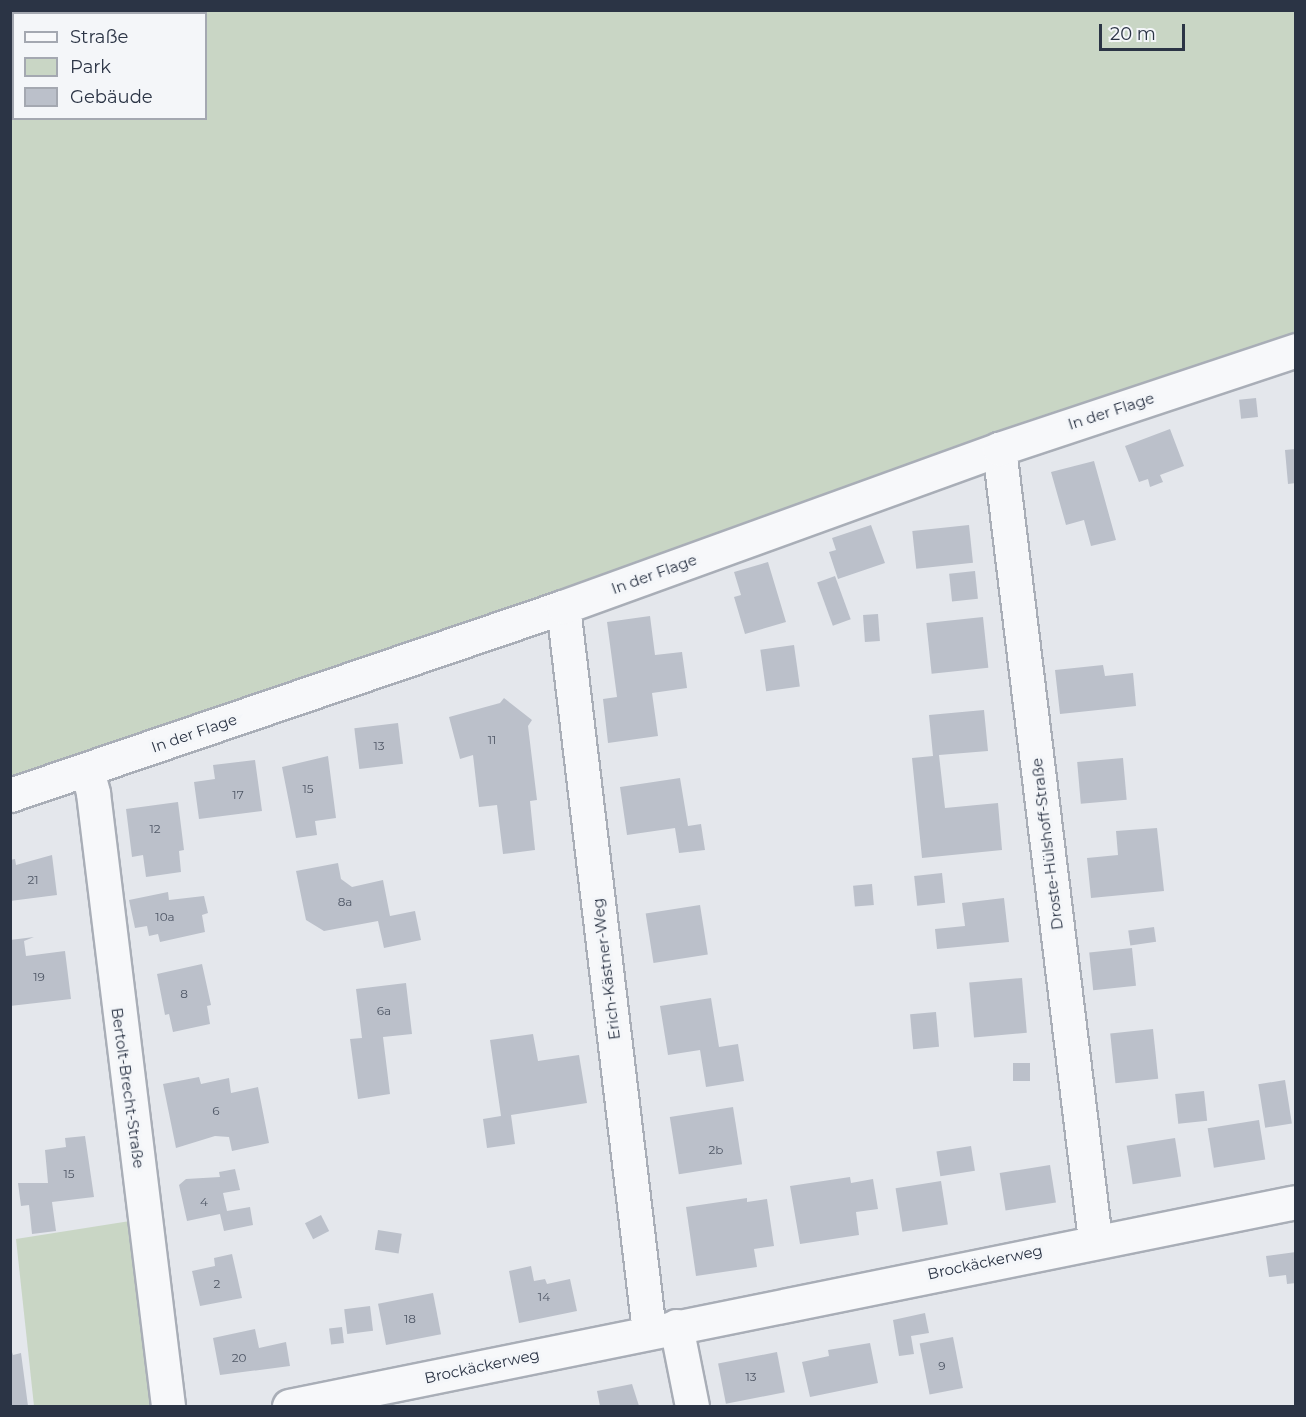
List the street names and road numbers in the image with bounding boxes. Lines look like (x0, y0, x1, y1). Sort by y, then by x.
street label: In der Flage (1066, 389, 1156, 433)
street label: In der Flage (609, 550, 699, 598)
street label: In der Flage (149, 710, 239, 756)
street label: Droste-Hülshoff-Straße (1028, 757, 1066, 931)
street label: Erich-Kästner-Weg (588, 897, 624, 1041)
street label: Bertolt-Brecht-Straße (108, 1006, 148, 1170)
street label: Brockäckerweg (926, 1241, 1044, 1283)
street label: Brockäckerweg (423, 1345, 541, 1387)

